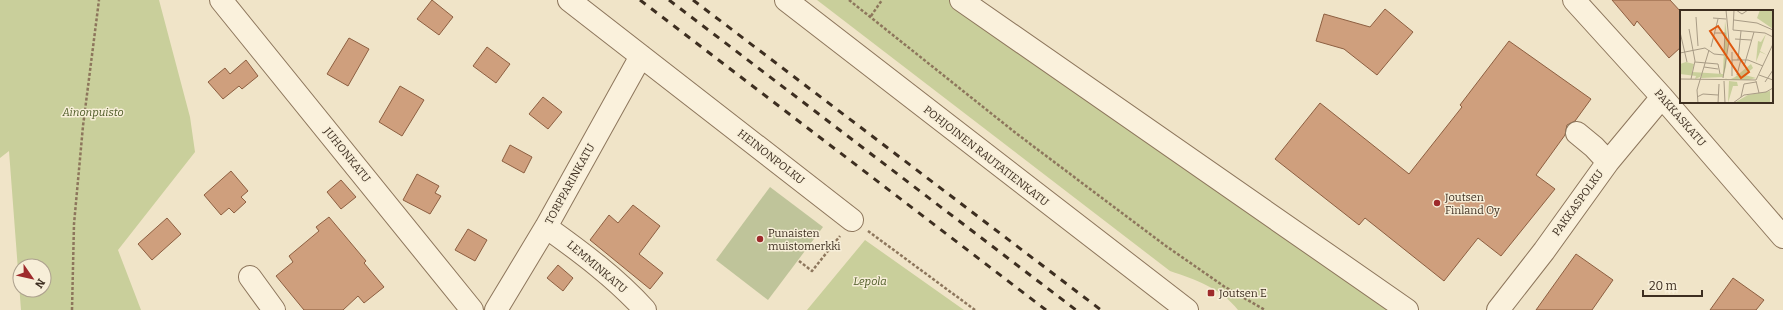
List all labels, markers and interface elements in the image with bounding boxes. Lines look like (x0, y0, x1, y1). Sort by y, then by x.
inset map (1680, 10, 1773, 103)
street label: PAKKASKATU (1652, 87, 1708, 149)
street label: POHJOINEN RAUTATIENKATU (921, 103, 1051, 209)
park label: Ainonpuisto (62, 106, 124, 119)
street label: JUHONKATU (320, 124, 373, 185)
street label: HEINONPOLKU (735, 127, 807, 187)
street label: TORPPARINKATU (542, 141, 598, 227)
street label: PAKKASPOLKU (1550, 167, 1606, 239)
place label: Joutsen Finland Oy (1444, 191, 1500, 217)
marker: Joutsen Finland Oy (1432, 198, 1442, 208)
place label: Punaisten muistomerkki (768, 227, 841, 253)
marker: Punaisten muistomerkki (755, 234, 765, 244)
street label: LEMMINKATU (564, 238, 630, 296)
north arrow (12, 258, 52, 298)
scale bar (1643, 272, 1702, 298)
park label: Lepola (853, 275, 887, 288)
text: N (32, 276, 48, 291)
text: 20 m (1649, 279, 1678, 293)
place label: Joutsen E (1218, 287, 1267, 300)
marker: Joutsen E (1206, 288, 1216, 298)

